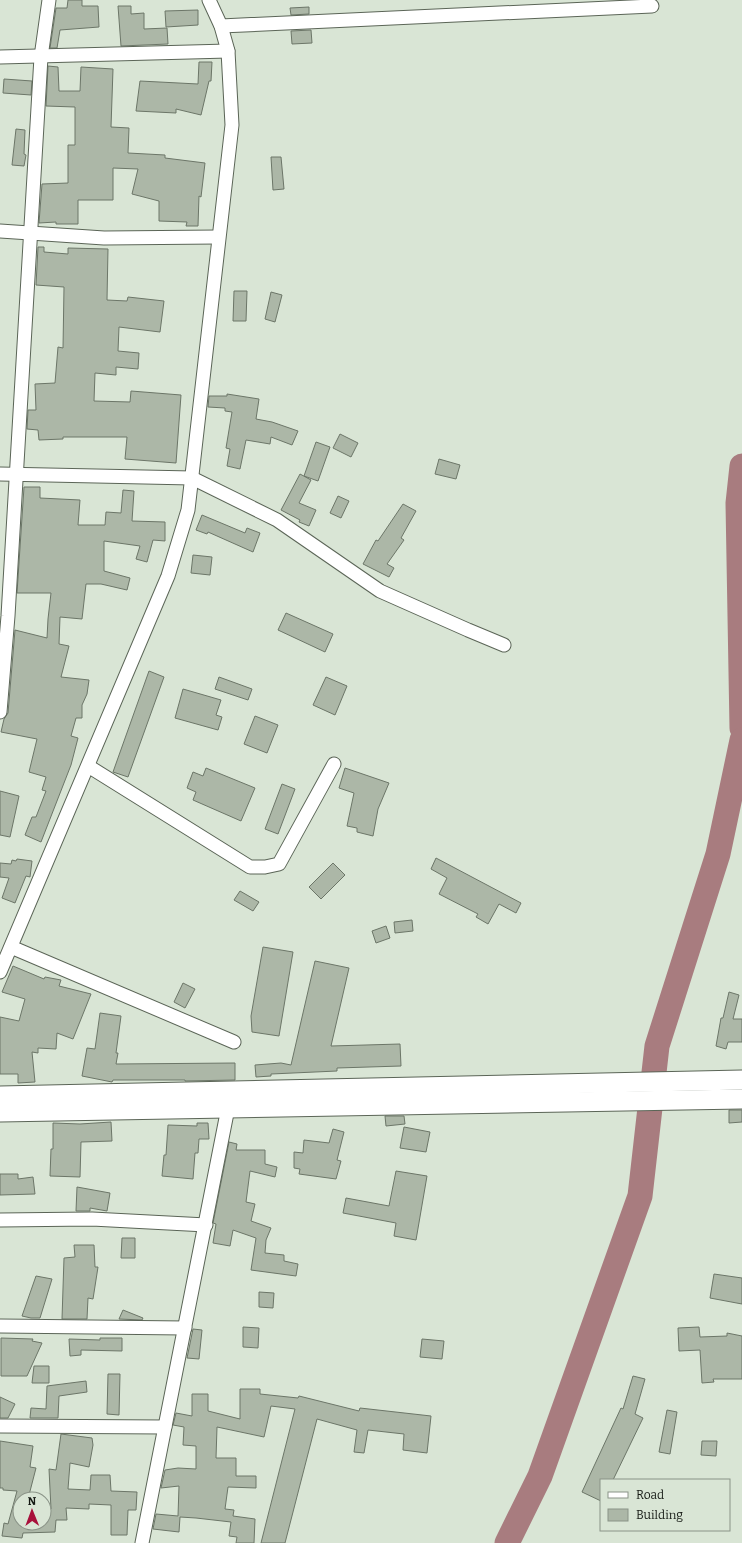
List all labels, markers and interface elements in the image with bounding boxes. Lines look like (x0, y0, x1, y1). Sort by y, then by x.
legend (600, 1479, 730, 1531)
text: Road (636, 1488, 664, 1502)
north arrow (12, 1491, 52, 1531)
text: N (27, 1495, 37, 1508)
text: Building (636, 1508, 683, 1522)

